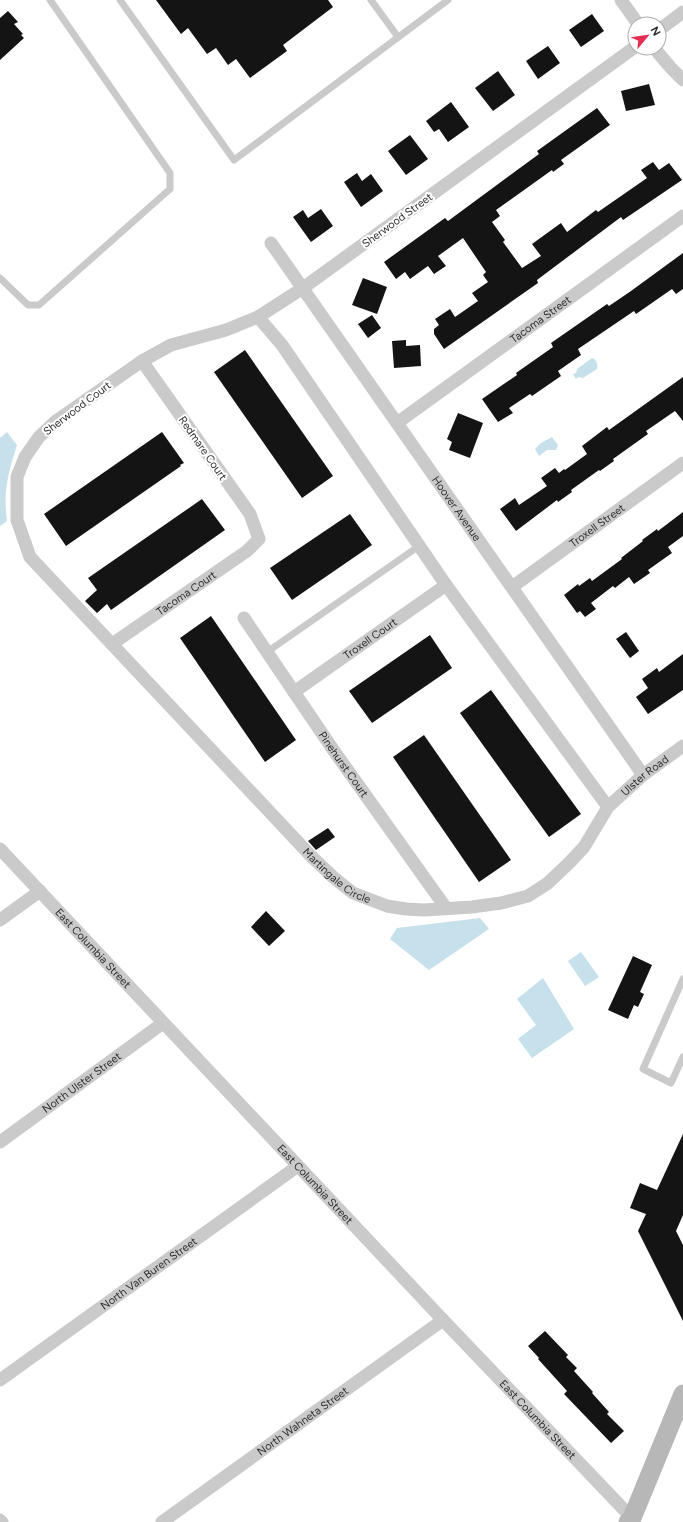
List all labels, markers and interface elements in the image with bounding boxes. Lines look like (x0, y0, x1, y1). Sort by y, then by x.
north arrow (627, 16, 667, 56)
text: N (648, 25, 663, 38)
street label: Sherwood Street (360, 191, 435, 250)
street label: Tacoma Street (508, 293, 574, 346)
street label: Sherwood Court (41, 379, 114, 438)
street label: Redmare Court (176, 414, 229, 483)
street label: Hoover Avenue (429, 474, 483, 544)
street label: Troxell Street (567, 501, 628, 550)
street label: Tacoma Court (154, 568, 219, 618)
street label: Troxell Court (341, 616, 400, 662)
street label: Pinehurst Court (316, 729, 371, 800)
street label: Ulster Road (619, 753, 671, 799)
street label: Martingale Circle (300, 845, 372, 906)
street label: East Columbia Street (52, 906, 133, 991)
street label: North Ulster Street (40, 1050, 124, 1116)
street label: East Columbia Street (274, 1142, 355, 1227)
street label: North Van Buren Street (98, 1235, 200, 1313)
street label: East Columbia Street (497, 1377, 578, 1462)
street label: North Wahneta Street (255, 1384, 351, 1459)

